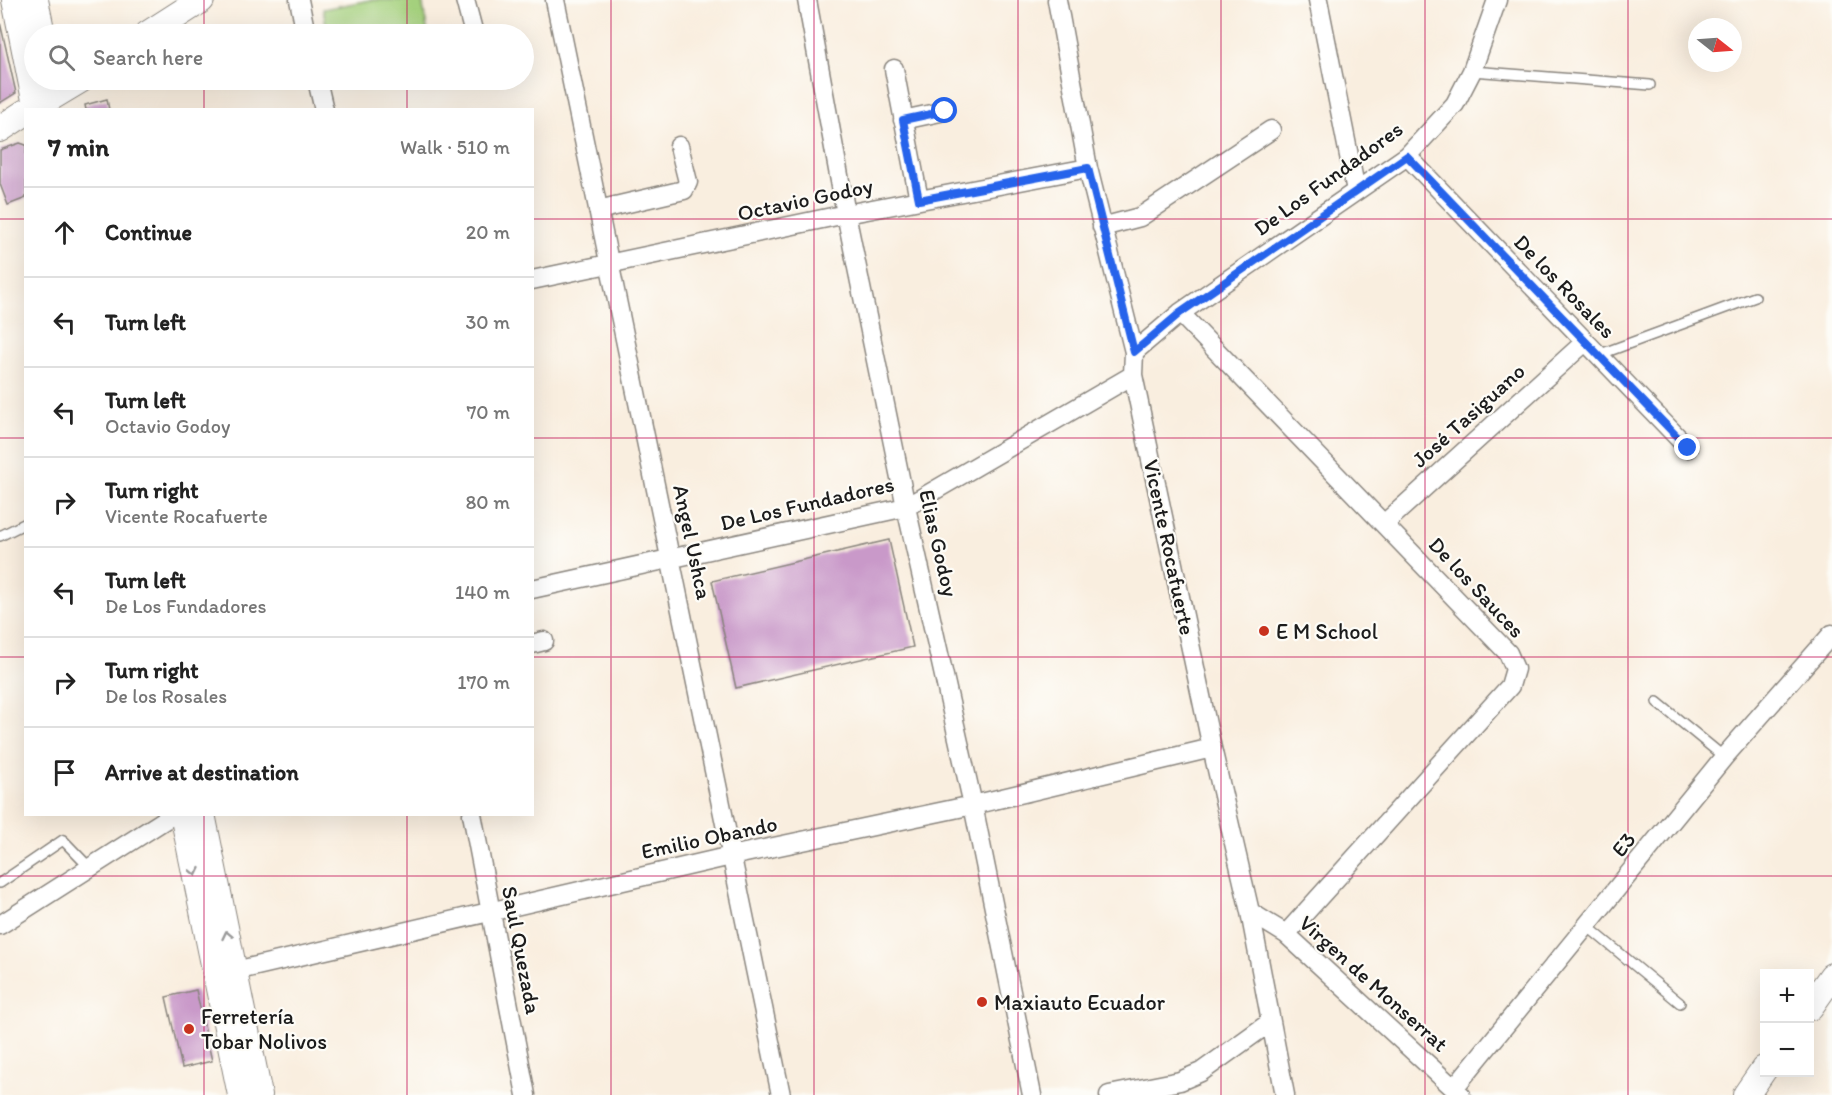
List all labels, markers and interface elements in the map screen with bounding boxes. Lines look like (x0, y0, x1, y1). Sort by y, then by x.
north arrow (1688, 18, 1742, 72)
search box (24, 24, 534, 90)
icon: search (45, 41, 78, 74)
text: Search here (93, 44, 203, 71)
route start (931, 97, 957, 123)
street label: De Los Fundadores (1248, 115, 1408, 242)
text: 7 min (48, 131, 109, 163)
text: Walk · 510 m (400, 135, 510, 159)
street label: Octavio Godoy (735, 172, 876, 227)
icon: ahead (48, 216, 81, 249)
text: Continue (105, 219, 192, 246)
text: 20 m (466, 220, 510, 244)
street label: De los Rosales (1508, 229, 1621, 344)
icon: left (48, 306, 81, 339)
text: Turn left (105, 309, 186, 336)
text: 30 m (465, 310, 510, 334)
street label: José Tasiguano (1406, 357, 1531, 473)
text: Turn left (105, 387, 186, 414)
icon: left (48, 396, 81, 429)
text: 70 m (466, 400, 510, 424)
text: Octavio Godoy (105, 414, 230, 438)
route end (1674, 434, 1700, 460)
street label: Vicente Rocafuerte (1138, 457, 1201, 637)
street label: De Los Fundadores (717, 470, 897, 537)
text: Turn right (105, 477, 199, 504)
street label: Angel Ushca (667, 482, 718, 603)
icon: right (48, 486, 81, 519)
street label: Elias Godoy (913, 487, 964, 600)
text: 80 m (465, 490, 510, 514)
text: Vicente Rocafuerte (105, 504, 268, 528)
street label: De los Sauces (1423, 531, 1530, 644)
text: Turn left (105, 567, 186, 594)
icon: left (48, 576, 81, 609)
text: 140 m (455, 580, 510, 604)
text: De Los Fundadores (105, 594, 267, 618)
place label: E M School (1276, 618, 1378, 645)
marker: E M School (1257, 624, 1271, 638)
text: Turn right (105, 657, 199, 684)
icon: right (48, 666, 81, 699)
text: 170 m (457, 670, 510, 694)
text: De los Rosales (105, 684, 227, 708)
icon: arrive (48, 756, 81, 789)
text: Arrive at destination (105, 759, 299, 786)
street label: Emilio Obando (639, 810, 780, 865)
street label: E3 (1605, 826, 1641, 862)
one-way arrow (188, 867, 201, 877)
street label: Saul Quezada (496, 884, 547, 1017)
street label: Virgen de Monserrat (1293, 909, 1454, 1057)
one-way arrow (221, 930, 234, 940)
map controls (1760, 969, 1814, 1077)
button: + (1760, 969, 1814, 1023)
place label: Maxiauto Ecuador (994, 989, 1166, 1016)
marker: Maxiauto Ecuador (975, 995, 989, 1009)
place label: Ferretería Tobar Nolivos (201, 1003, 327, 1055)
marker: Ferretería Tobar Nolivos (182, 1022, 196, 1036)
button: − (1760, 1023, 1814, 1077)

